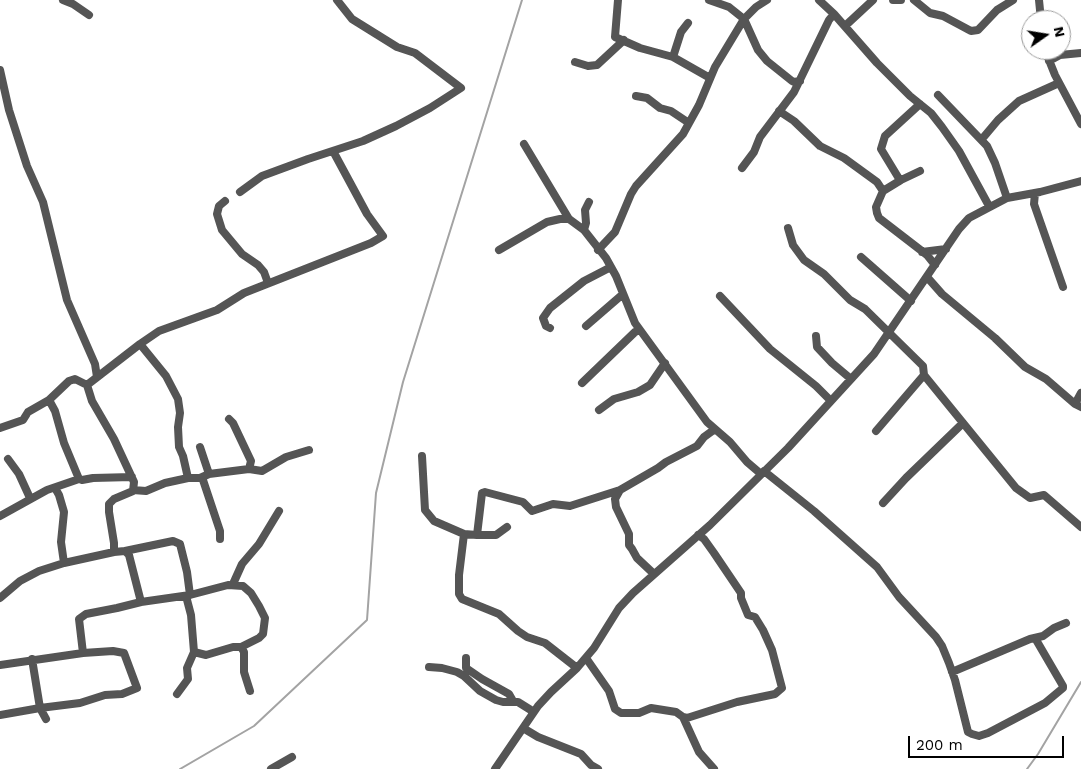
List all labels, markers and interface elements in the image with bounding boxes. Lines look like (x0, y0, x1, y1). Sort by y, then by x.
north arrow (1021, 10, 1071, 60)
text: N (1051, 25, 1069, 39)
scale bar (911, 726, 1067, 758)
text: 200 m (916, 736, 963, 754)

